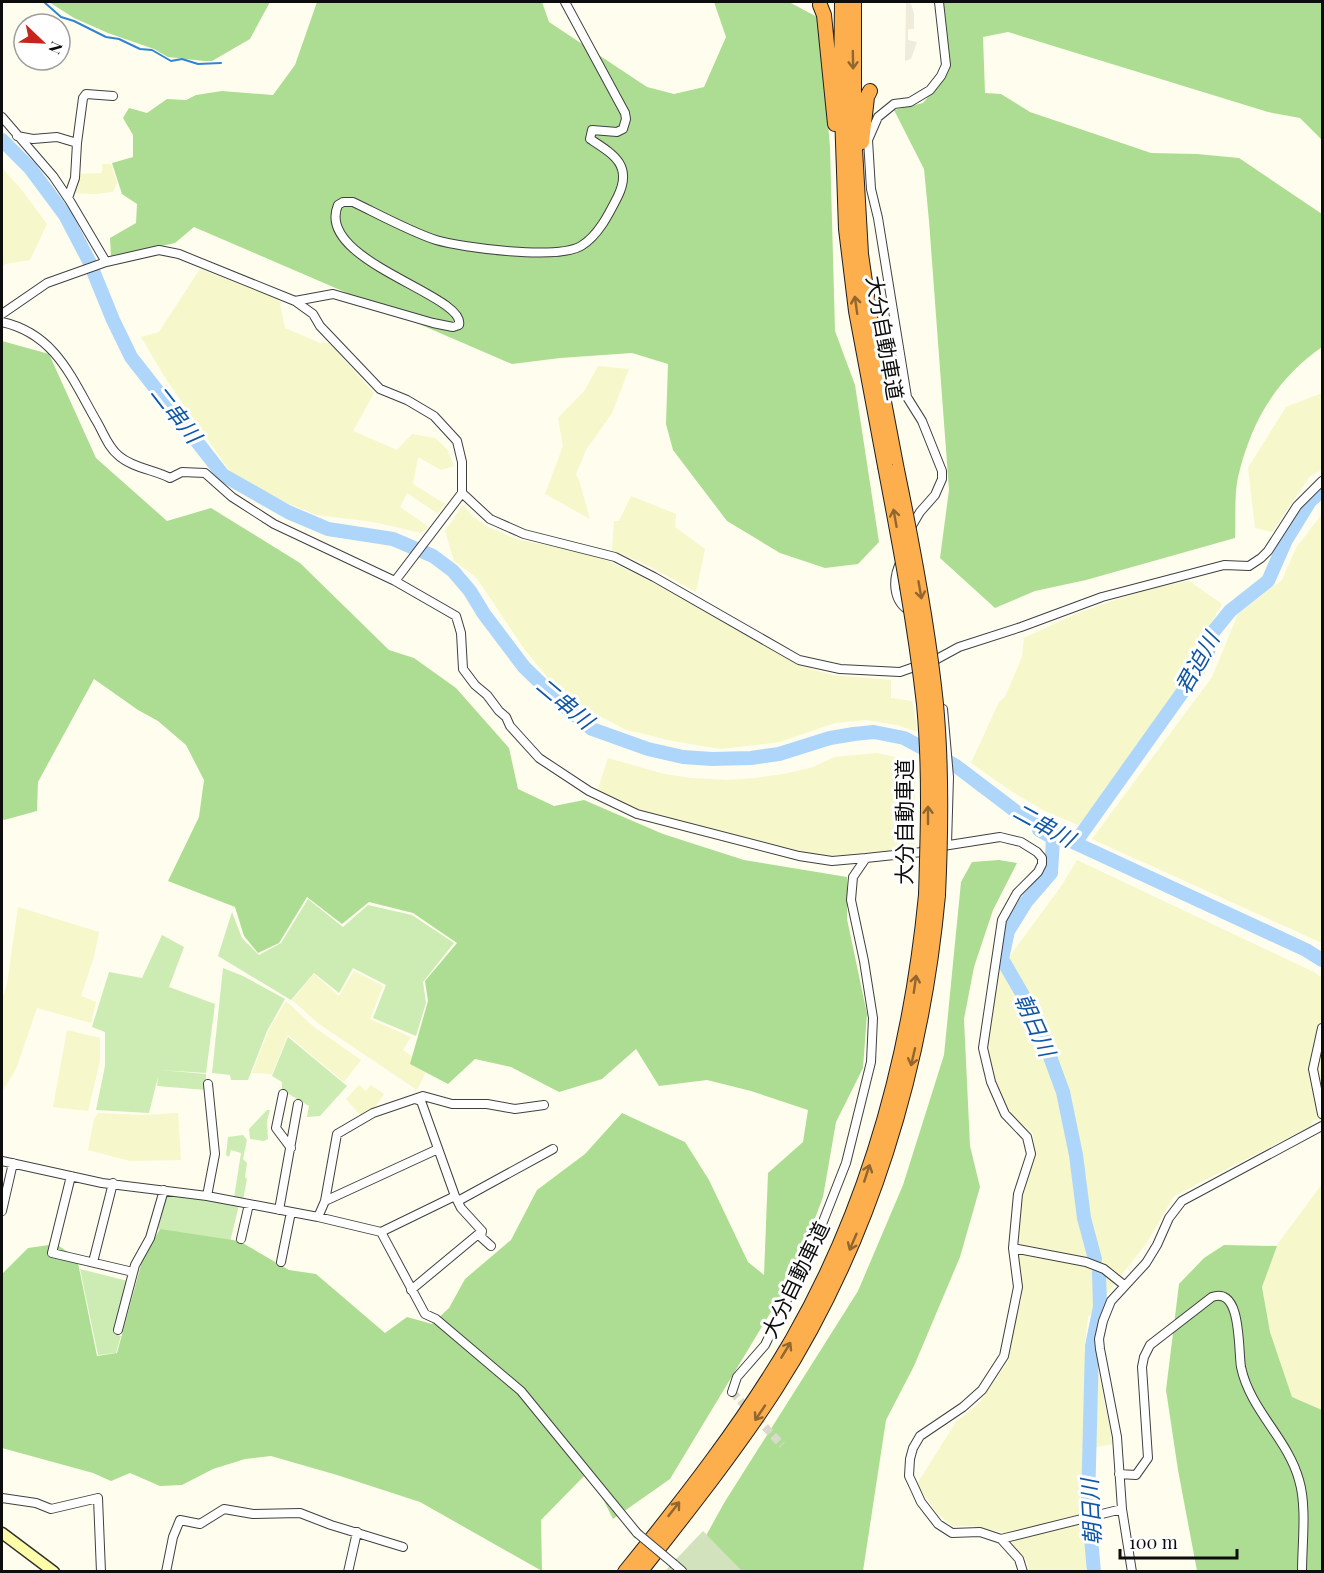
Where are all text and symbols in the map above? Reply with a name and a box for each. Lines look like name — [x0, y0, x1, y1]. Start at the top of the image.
north arrow — [12, 12, 72, 72]
text: N — [44, 39, 68, 58]
one-way arrow — [847, 49, 859, 69]
street label: 大分自動車道 — [861, 273, 911, 402]
one-way arrow — [850, 296, 861, 315]
water label: 二串川 — [145, 378, 210, 450]
one-way arrow — [889, 509, 900, 528]
one-way arrow — [914, 579, 925, 599]
water label: 君迫川 — [1167, 625, 1226, 699]
water label: 二串川 — [531, 670, 602, 736]
street label: 大分自動車道 — [889, 759, 917, 885]
water label: 二串川 — [1008, 795, 1082, 854]
one-way arrow — [922, 806, 934, 826]
one-way arrow — [910, 975, 921, 995]
water label: 朝日川 — [1009, 988, 1064, 1063]
one-way arrow — [907, 1046, 918, 1066]
one-way arrow — [862, 1164, 873, 1183]
street label: 大分自動車道 — [754, 1216, 834, 1342]
one-way arrow — [847, 1232, 858, 1250]
one-way arrow — [780, 1342, 792, 1359]
one-way arrow — [754, 1404, 766, 1421]
water label: 朝日川 — [1073, 1476, 1107, 1546]
one-way arrow — [668, 1502, 681, 1518]
scale bar — [1120, 1522, 1237, 1560]
text: 100 m — [1129, 1530, 1178, 1554]

